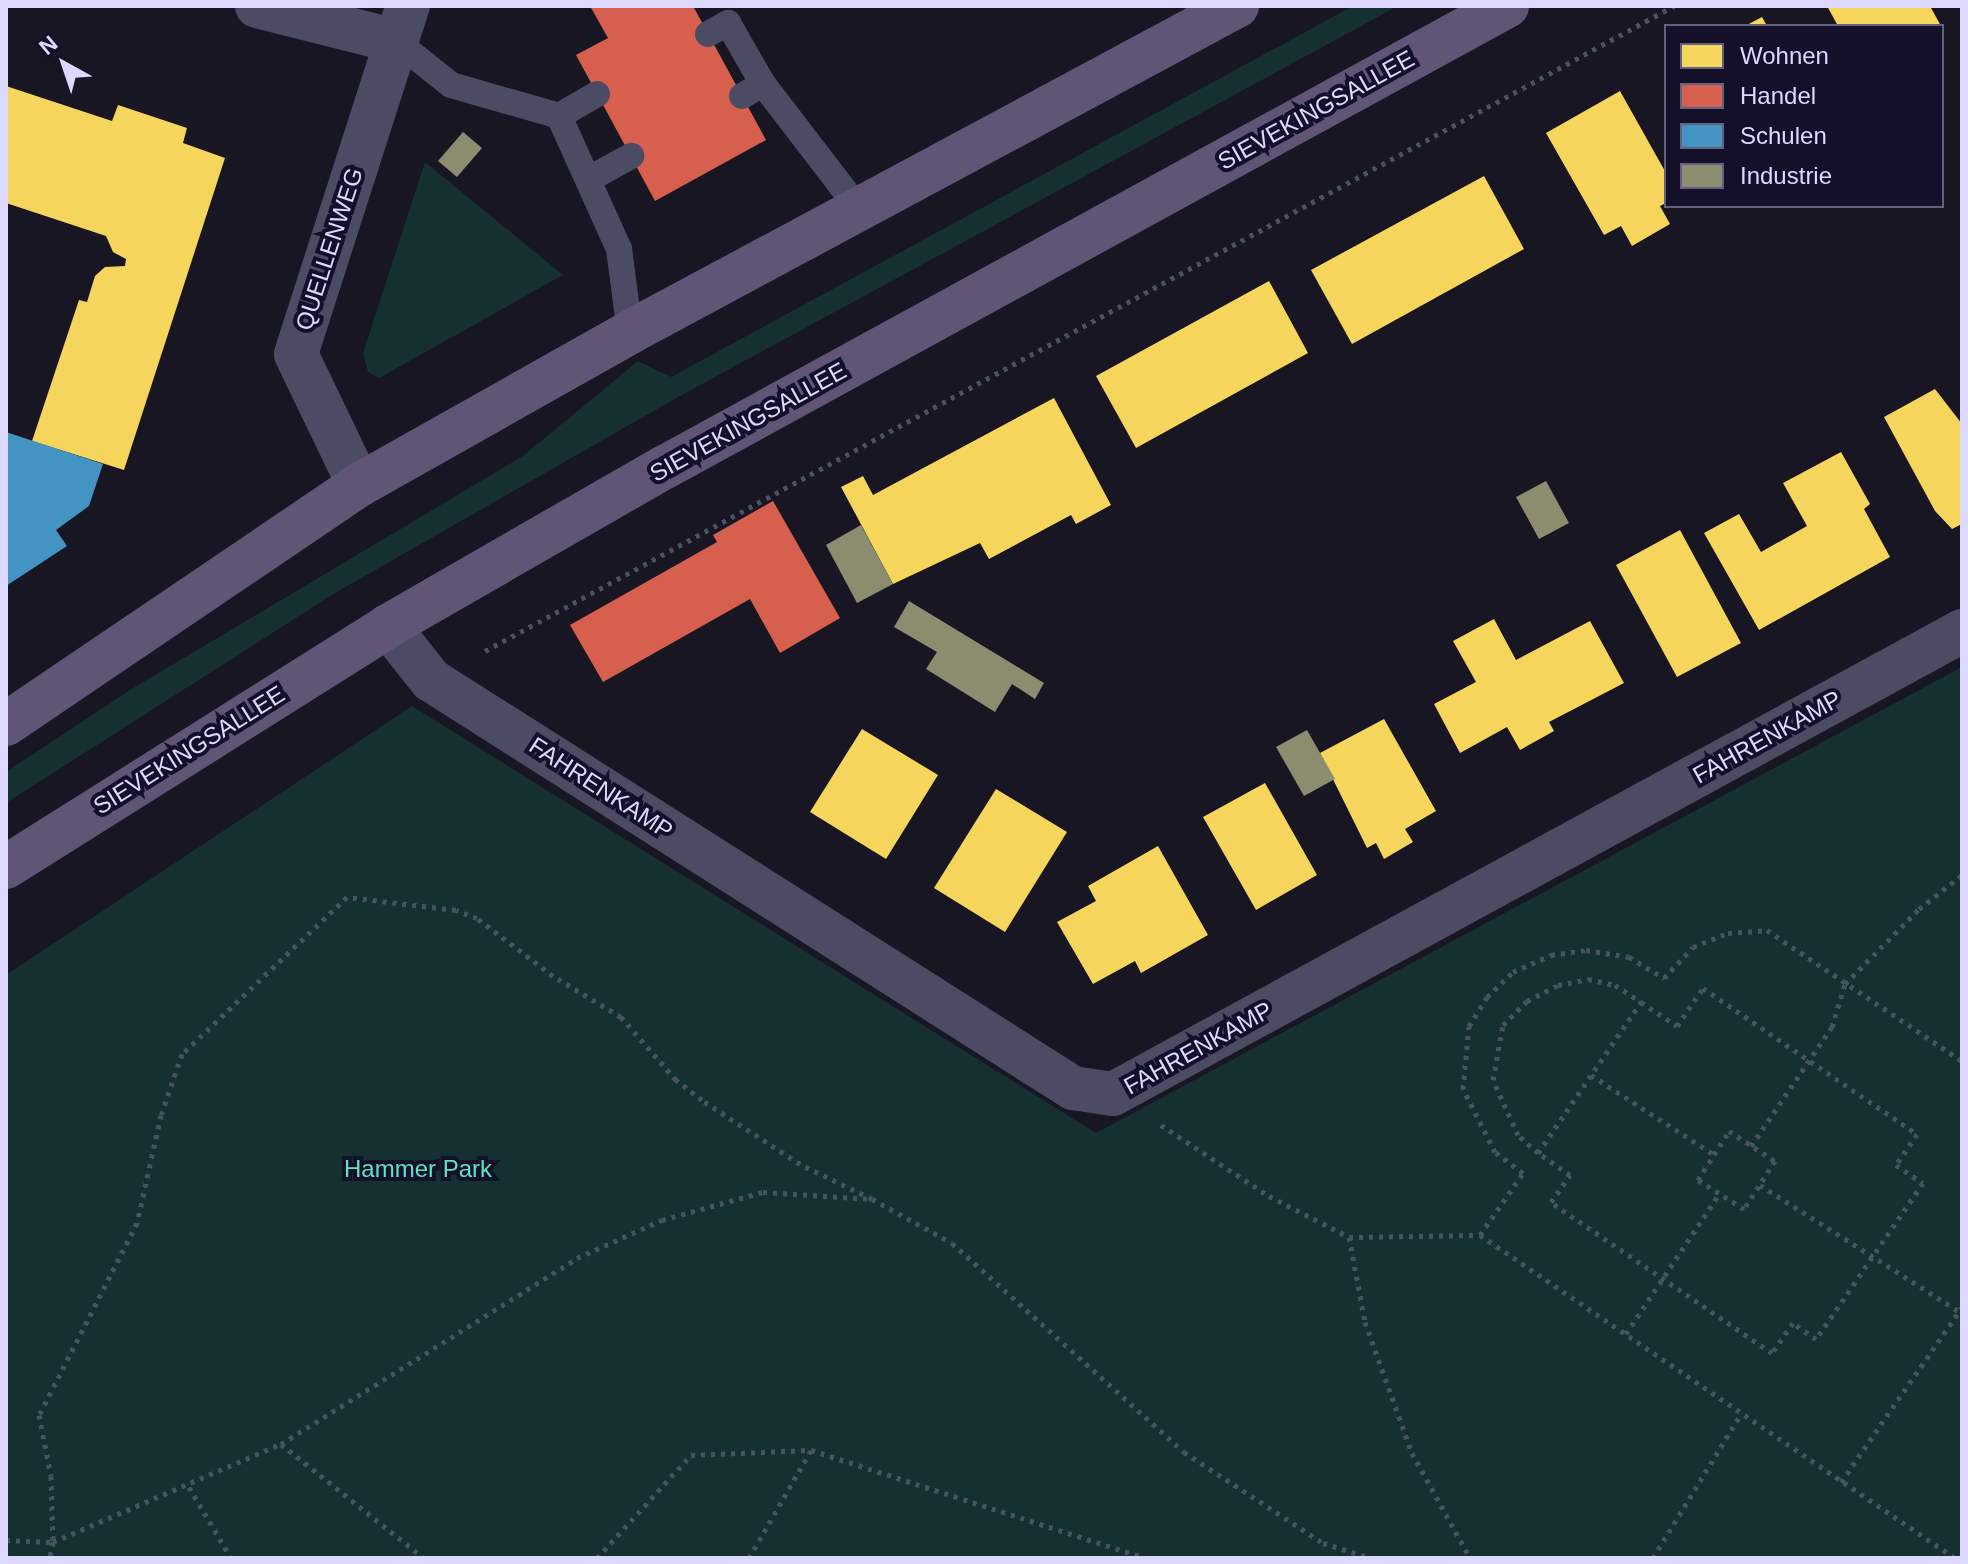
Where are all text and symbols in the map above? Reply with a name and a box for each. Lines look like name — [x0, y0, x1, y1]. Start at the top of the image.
north arrow — [24, 24, 104, 104]
legend — [1664, 24, 1944, 208]
text: N — [34, 31, 62, 60]
text: Wohnen — [1740, 42, 1829, 69]
street label: SIEVEKINGSALLEE — [1213, 44, 1419, 176]
text: Handel — [1740, 82, 1816, 109]
text: Schulen — [1740, 122, 1827, 149]
text: Industrie — [1740, 162, 1832, 189]
street label: QUELLENWEG — [289, 164, 369, 334]
street label: SIEVEKINGSALLEE — [645, 356, 851, 488]
street label: SIEVEKINGSALLEE — [88, 679, 290, 821]
street label: FAHRENKAMP — [1688, 684, 1846, 790]
street label: FAHRENKAMP — [524, 731, 678, 845]
street label: FAHRENKAMP — [1119, 995, 1277, 1101]
park label: Hammer Park — [344, 1155, 492, 1183]

